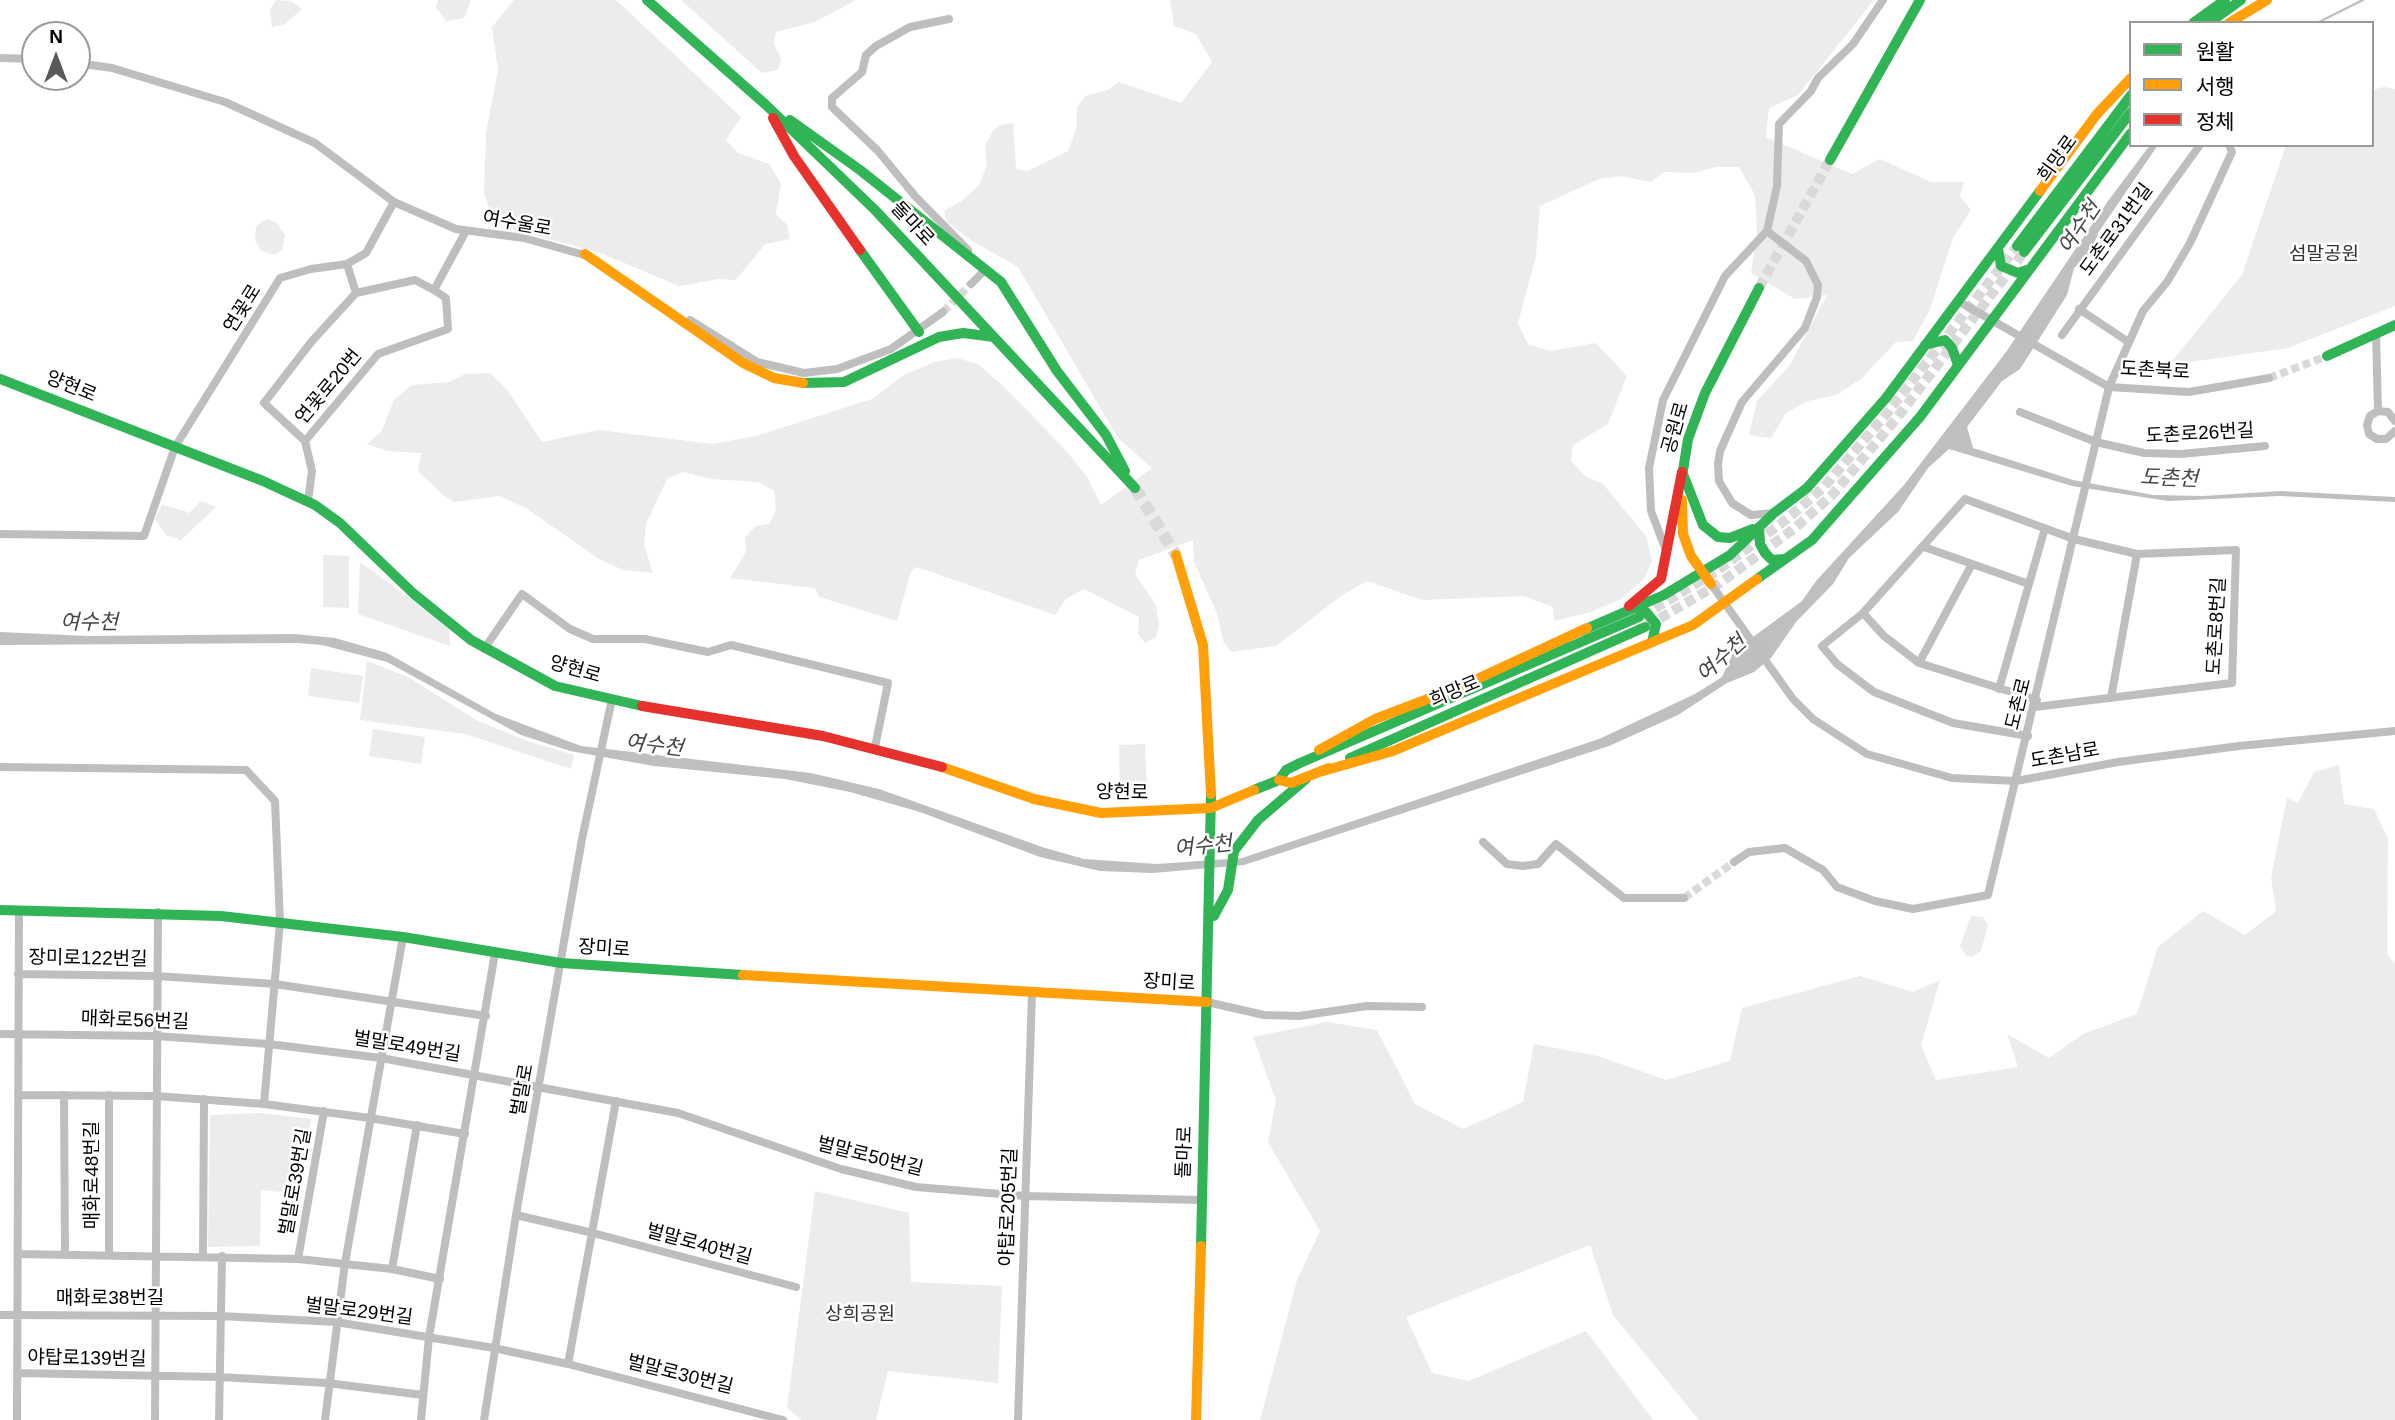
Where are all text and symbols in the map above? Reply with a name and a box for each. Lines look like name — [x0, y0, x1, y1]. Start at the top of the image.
north arrow — [21, 21, 91, 91]
legend — [2129, 21, 2374, 147]
text: N — [49, 26, 63, 47]
text: 원활 — [2196, 40, 2235, 63]
text: 서행 — [2196, 75, 2235, 98]
text: 정체 — [2196, 110, 2235, 133]
street label: 희망로 — [2033, 131, 2083, 187]
street label: 도촌로31번길 — [2076, 179, 2158, 281]
street label: 돌마로 — [886, 197, 938, 251]
water label: 여수천 — [2053, 197, 2107, 259]
street label: 여수울로 — [481, 207, 553, 241]
park label: 섬말공원 — [2289, 244, 2359, 266]
street label: 연꽃로 — [219, 281, 267, 337]
street label: 연꽃로20번 — [291, 345, 367, 429]
street label: 도촌북로 — [2119, 358, 2191, 384]
street label: 양현로 — [42, 367, 100, 407]
street label: 공원로 — [1658, 400, 1694, 456]
street label: 도촌로26번길 — [2145, 420, 2255, 448]
water label: 도촌천 — [2140, 465, 2198, 493]
street label: 도촌로8번길 — [2203, 576, 2231, 676]
water label: 여수천 — [60, 610, 118, 636]
water label: 여수천 — [1692, 630, 1752, 688]
street label: 양현로 — [547, 652, 603, 688]
street label: 희망로 — [1426, 671, 1484, 713]
street label: 도촌로 — [2002, 676, 2036, 732]
water label: 여수천 — [624, 730, 684, 762]
street label: 도촌남로 — [2029, 739, 2101, 773]
street label: 양현로 — [1096, 781, 1148, 805]
water label: 여수천 — [1173, 831, 1233, 863]
street label: 장미로 — [577, 936, 631, 962]
street label: 장미로122번길 — [28, 947, 148, 971]
street label: 장미로 — [1142, 970, 1196, 996]
street label: 매화로56번길 — [80, 1008, 190, 1034]
street label: 벌말로49번길 — [352, 1027, 462, 1067]
street label: 벌말로 — [507, 1062, 539, 1118]
street label: 매화로48번길 — [82, 1121, 104, 1229]
street label: 돌마로 — [1173, 1125, 1197, 1179]
street label: 벌말로39번길 — [275, 1127, 317, 1237]
street label: 벌말로50번길 — [815, 1133, 925, 1181]
street label: 야탑로205번길 — [996, 1147, 1022, 1267]
street label: 벌말로40번길 — [644, 1220, 754, 1270]
street label: 매화로38번길 — [56, 1288, 164, 1310]
street label: 벌말로29번길 — [304, 1294, 414, 1330]
park label: 상희공원 — [825, 1304, 895, 1326]
street label: 야탑로139번길 — [27, 1347, 147, 1371]
street label: 벌말로30번길 — [625, 1351, 735, 1399]

